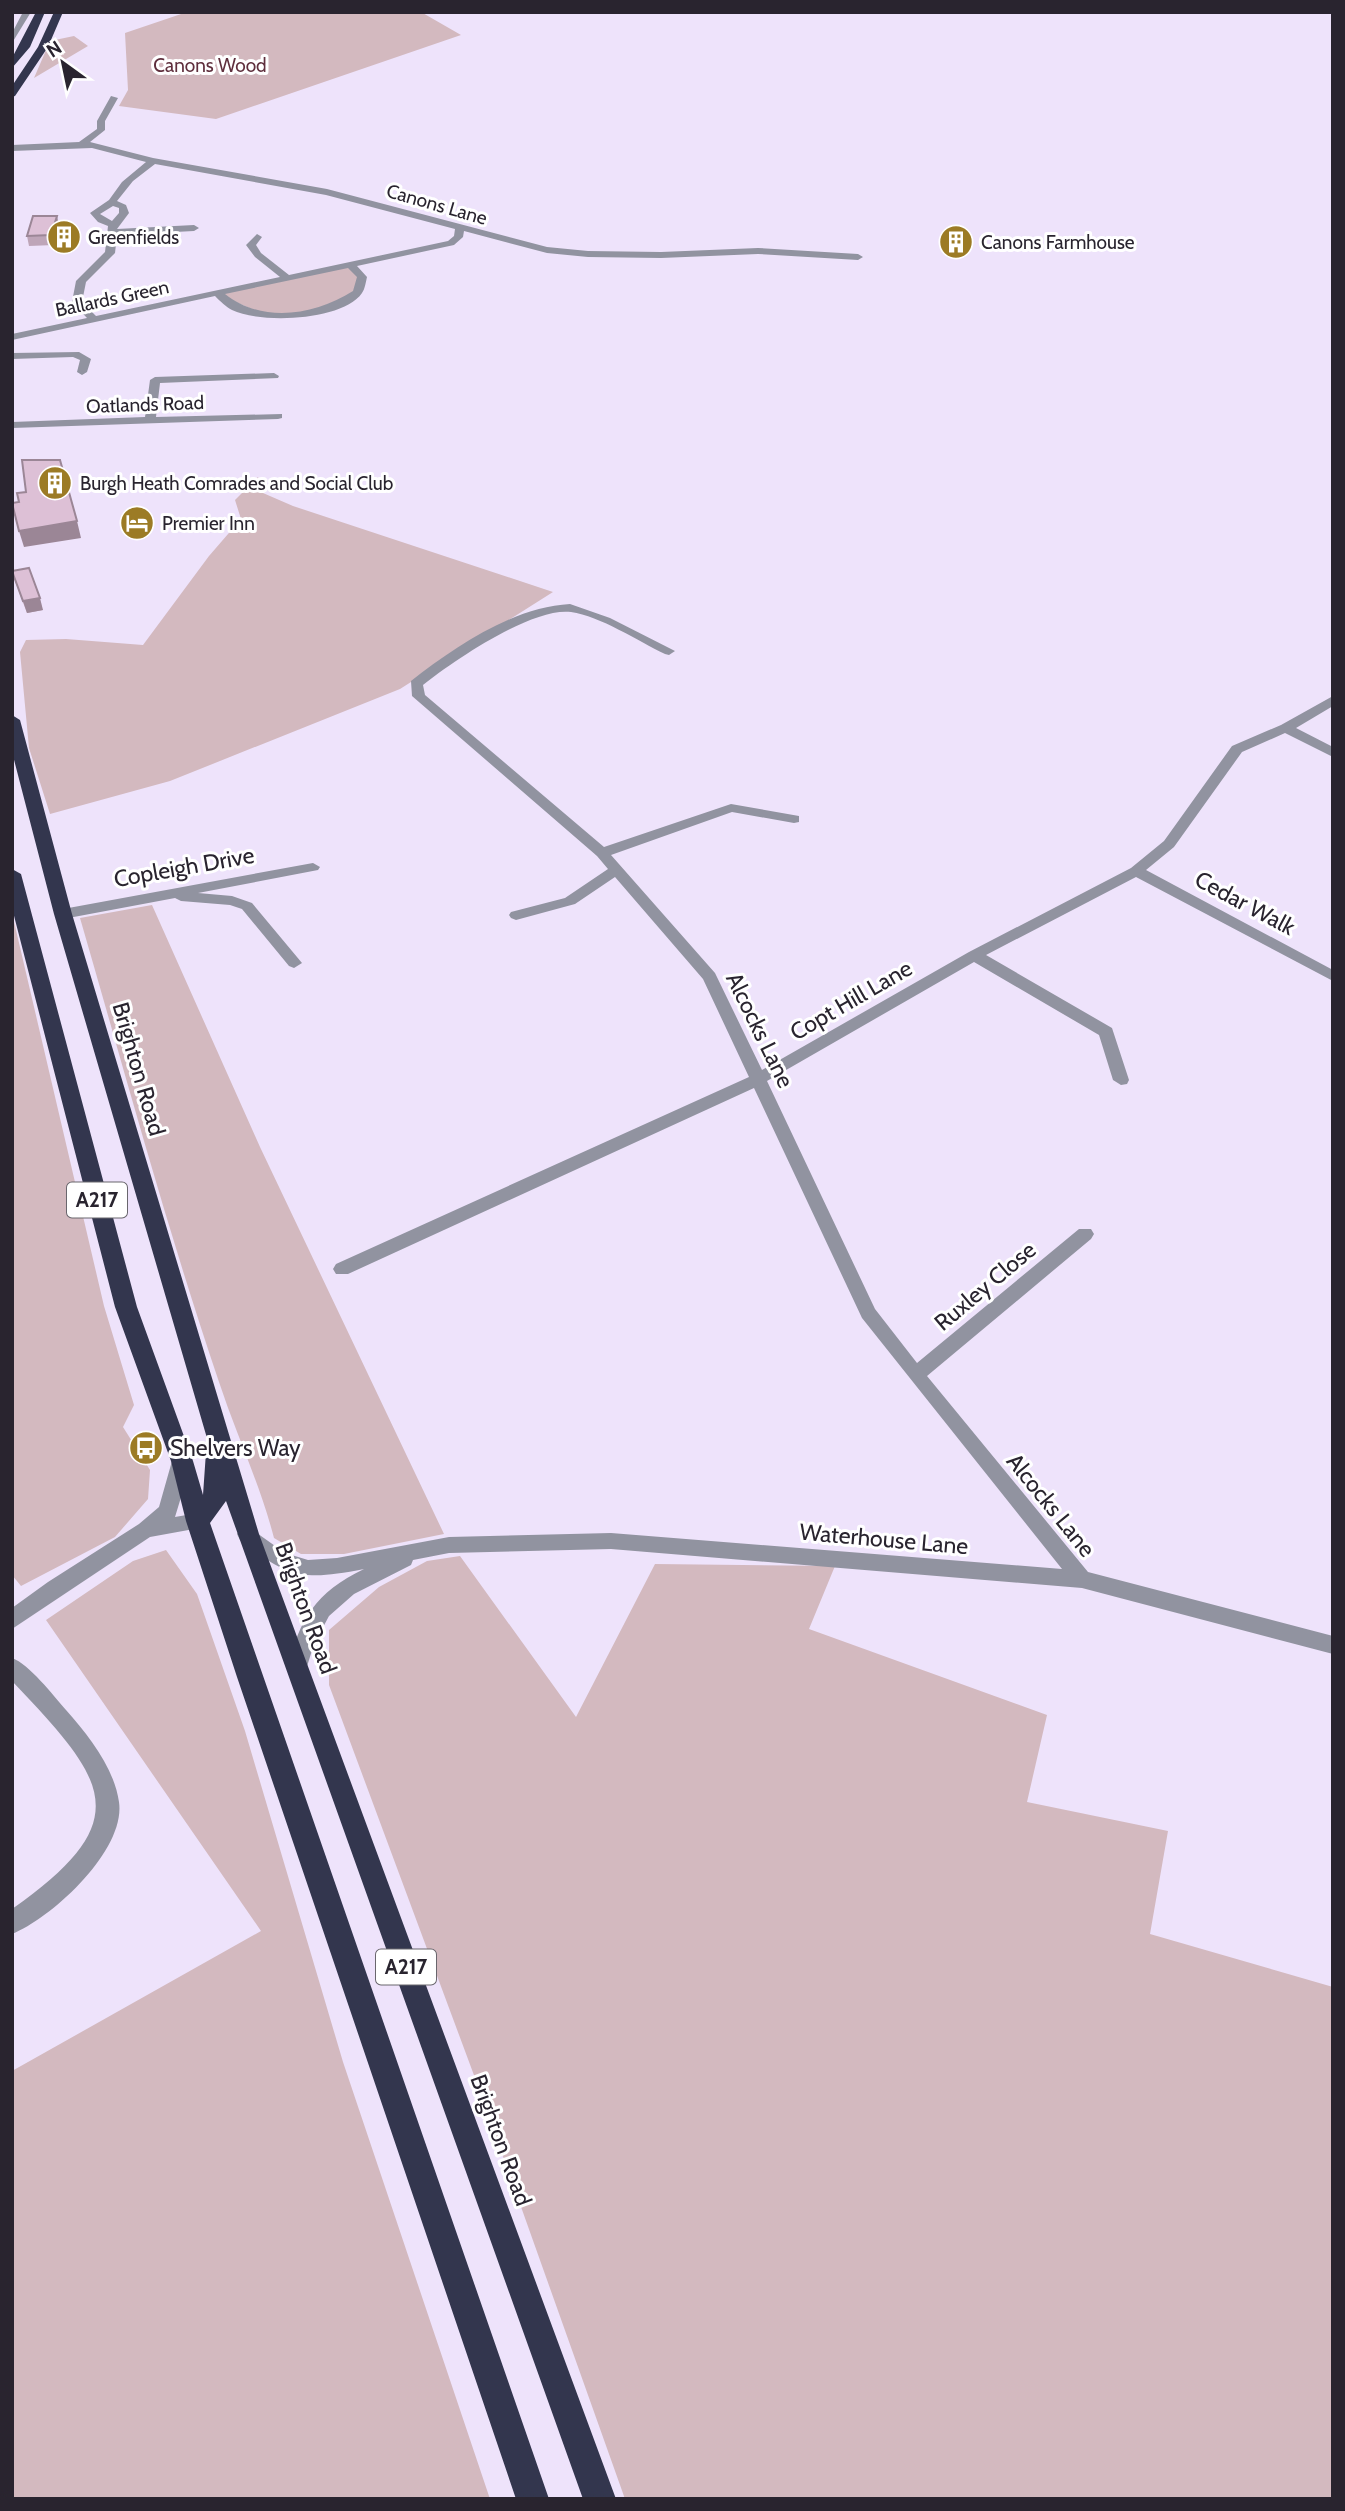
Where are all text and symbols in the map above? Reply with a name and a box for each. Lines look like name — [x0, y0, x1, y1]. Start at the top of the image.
north arrow — [28, 28, 98, 98]
text: N — [42, 36, 66, 62]
park label: Canons Wood — [153, 54, 267, 77]
street label: Canons Lane — [384, 179, 490, 230]
building icon: Greenfields — [45, 218, 83, 256]
building icon: Canons Farmhouse — [937, 223, 975, 261]
place label: Greenfields — [88, 226, 179, 249]
place label: Canons Farmhouse — [981, 231, 1135, 254]
street label: Ballards Green — [53, 275, 171, 322]
street label: Oatlands Road — [86, 391, 204, 418]
building icon: Burgh Heath Comrades and Social Club — [36, 464, 74, 502]
place label: Burgh Heath Comrades and Social Club — [80, 472, 393, 495]
hotel icon: Premier Inn — [118, 504, 156, 542]
place label: Premier Inn — [162, 512, 255, 535]
street label: Copleigh Drive — [112, 841, 257, 893]
street label: Cedar Walk — [1190, 865, 1301, 941]
street label: Copt Hill Lane — [785, 954, 917, 1046]
street label: Alcocks Lane — [720, 968, 800, 1092]
street label: Brighton Road — [107, 999, 171, 1139]
road number: A217 — [67, 1182, 127, 1218]
street label: Ruxley Close — [929, 1235, 1042, 1336]
bus stop icon: Shelvers Way — [127, 1429, 165, 1467]
place label: Shelvers Way — [170, 1434, 301, 1462]
street label: Alcocks Lane — [1001, 1448, 1101, 1563]
street label: Waterhouse Lane — [799, 1518, 970, 1560]
street label: Brighton Road — [269, 1539, 343, 1677]
road number: A217 — [376, 1950, 436, 1984]
street label: Brighton Road — [464, 2071, 538, 2209]

